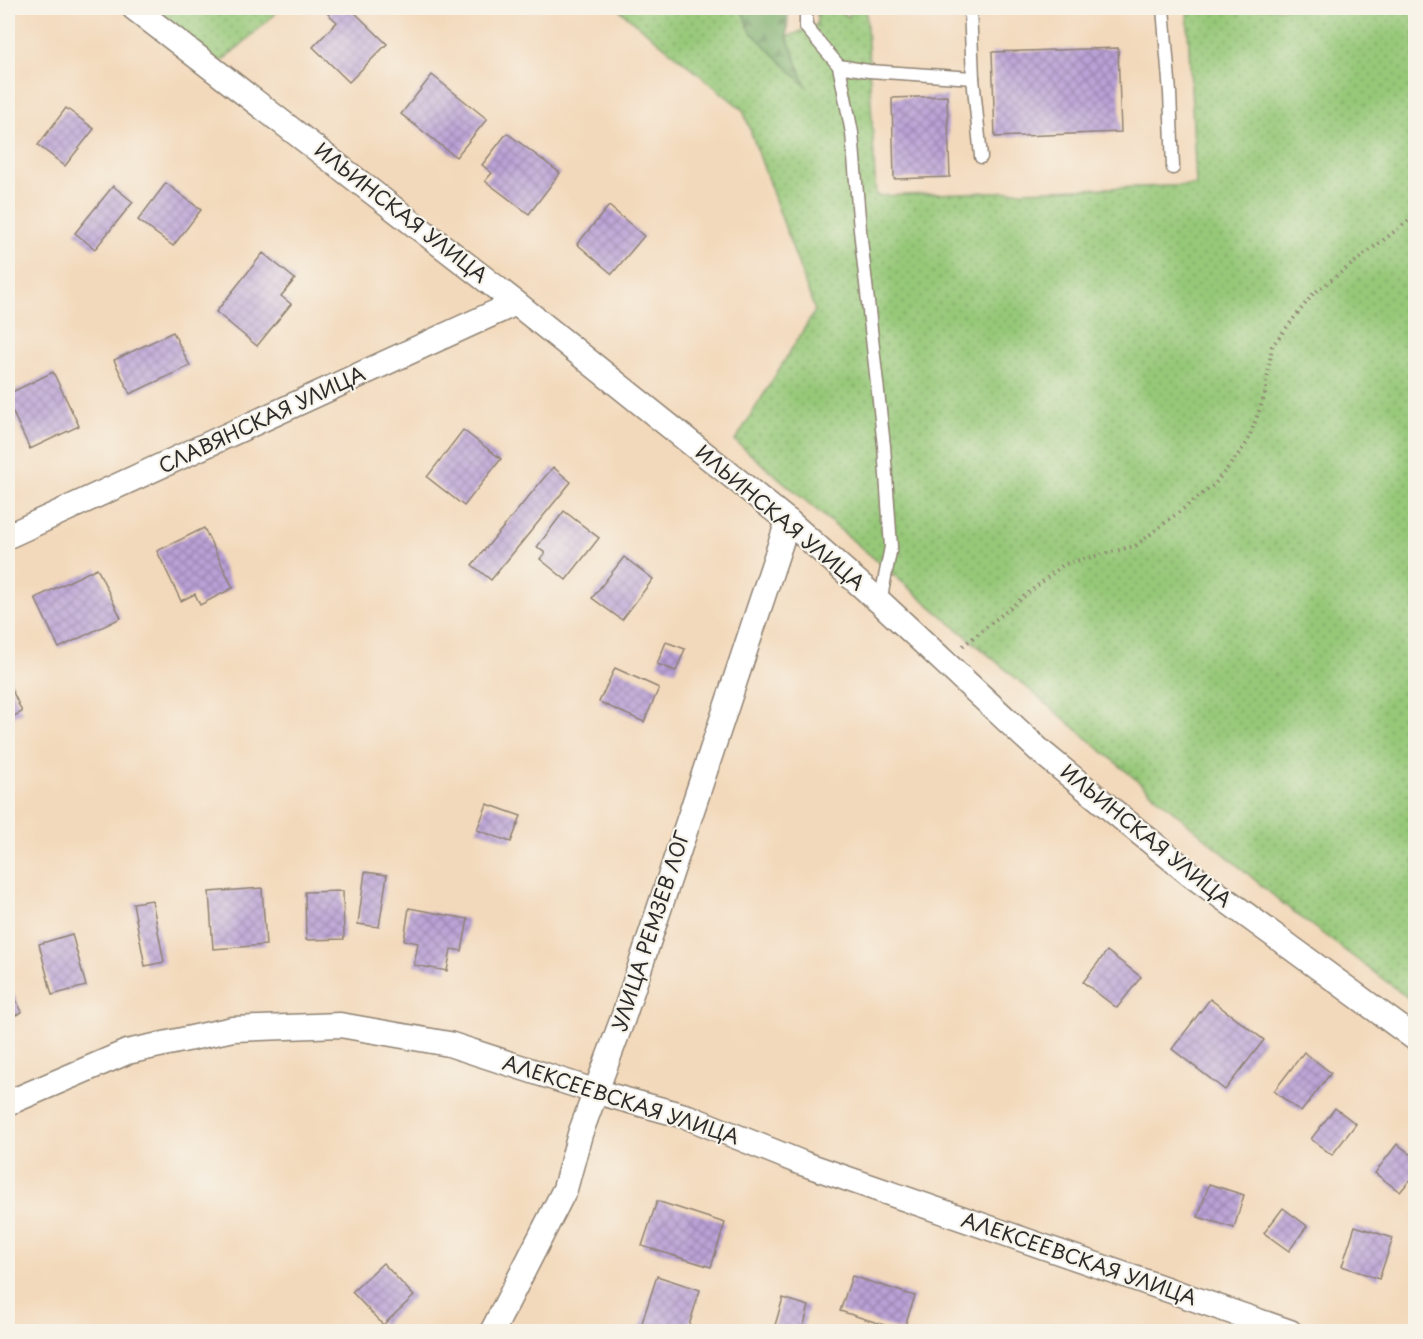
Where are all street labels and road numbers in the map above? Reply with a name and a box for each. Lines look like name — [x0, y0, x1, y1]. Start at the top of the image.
street label: ИЛЬИНСКАЯ УЛИЦА — [309, 135, 495, 289]
street label: СЛАВЯНСКАЯ УЛИЦА — [153, 358, 370, 480]
street label: ИЛЬИНСКАЯ УЛИЦА — [690, 437, 872, 597]
street label: ИЛЬИНСКАЯ УЛИЦА — [1055, 757, 1239, 914]
street label: УЛИЦА РЕМЗЕВ ЛОГ — [604, 827, 697, 1035]
street label: АЛЕКСЕЕВСКАЯ УЛИЦА — [499, 1047, 743, 1151]
street label: АЛЕКСЕЕВСКАЯ УЛИЦА — [958, 1204, 1201, 1312]

